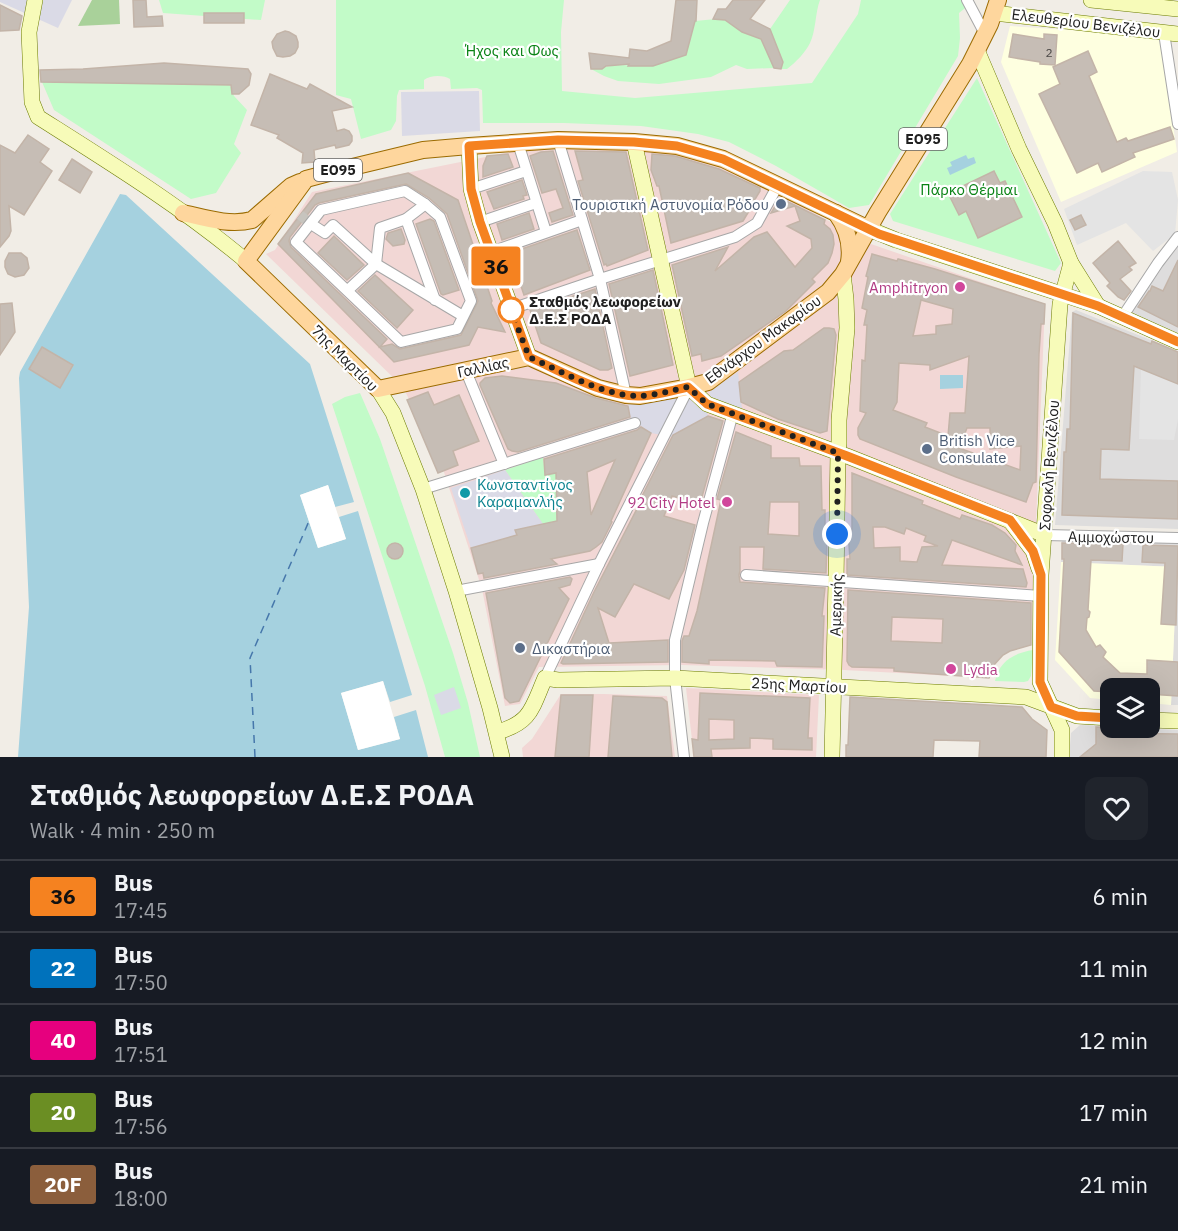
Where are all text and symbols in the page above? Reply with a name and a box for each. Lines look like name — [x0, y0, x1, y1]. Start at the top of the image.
street label: Ελευθερίου Βενιζέλου — [1011, 4, 1161, 42]
park label: Ήχος και Φως — [464, 41, 559, 60]
house number: 2 — [1045, 45, 1053, 60]
road number: ΕΟ95 — [899, 128, 947, 150]
road number: ΕΟ95 — [314, 159, 362, 181]
park label: Πάρκο Θέρμαι — [920, 180, 1018, 199]
place label: Τουριστική Αστυνομία Ρόδου — [572, 195, 769, 214]
marker: Τουριστική Αστυνομία Ρόδου — [774, 197, 788, 211]
line badge: 36 — [469, 246, 523, 286]
text: 36 — [483, 252, 509, 280]
place label: Amphitryon — [869, 278, 948, 297]
marker: Amphitryon — [953, 280, 967, 294]
street label: Εθνάρχου Μακαρίου — [701, 290, 825, 388]
place label: Σταθμός λεωφορείων Δ.Ε.Σ ΡΟΔΑ — [529, 292, 681, 328]
marker: Σταθμός λεωφορείων Δ.Ε.Σ ΡΟΔΑ — [498, 297, 524, 323]
street label: 7ης Μαρτίου — [308, 321, 382, 395]
street label: Γαλλίας — [456, 352, 510, 382]
street label: Σοφοκλή Βενιζέλου — [1035, 399, 1063, 531]
place label: British Vice Consulate — [939, 431, 1015, 467]
marker: British Vice Consulate — [920, 442, 934, 456]
place label: Κωνσταντίνος Καραμανλής — [477, 475, 573, 511]
marker: Κωνσταντίνος Καραμανλής — [458, 486, 472, 500]
place label: 92 City Hotel — [628, 493, 715, 512]
marker: 92 City Hotel — [720, 495, 734, 509]
your location — [822, 519, 852, 549]
street label: Αμμοχώστου — [1068, 527, 1154, 547]
street label: Αμερικής — [825, 573, 847, 637]
place label: Δικαστήρια — [532, 639, 611, 658]
marker: Δικαστήρια — [513, 641, 527, 655]
place label: Lydia — [963, 660, 998, 679]
marker: Lydia — [944, 662, 958, 676]
street label: 25ης Μαρτίου — [751, 673, 847, 697]
map controls — [1100, 678, 1160, 738]
button: layers — [1100, 678, 1160, 738]
text: Σταθμός λεωφορείων Δ.Ε.Σ ΡΟΔΑ — [30, 776, 474, 813]
button: heart — [1085, 777, 1148, 840]
text: Walk · 4 min · 250 m — [30, 817, 215, 844]
text: Bus — [114, 868, 153, 897]
text: 36 — [50, 882, 76, 910]
text: 6 min — [1092, 882, 1148, 911]
text: 17:45 — [114, 897, 168, 924]
text: Bus — [114, 940, 153, 969]
text: 22 — [50, 954, 76, 982]
text: 11 min — [1079, 954, 1148, 983]
text: 17:50 — [114, 969, 168, 996]
text: Bus — [114, 1012, 153, 1041]
text: 40 — [50, 1026, 76, 1054]
text: 12 min — [1079, 1026, 1148, 1055]
text: 17:51 — [114, 1041, 168, 1068]
text: Bus — [114, 1084, 153, 1113]
text: 20 — [50, 1098, 76, 1126]
text: 17 min — [1079, 1098, 1148, 1127]
text: 17:56 — [114, 1113, 168, 1140]
text: Bus — [114, 1156, 153, 1185]
text: 20F — [44, 1170, 82, 1198]
text: 21 min — [1079, 1170, 1148, 1199]
text: 18:00 — [114, 1185, 168, 1212]

